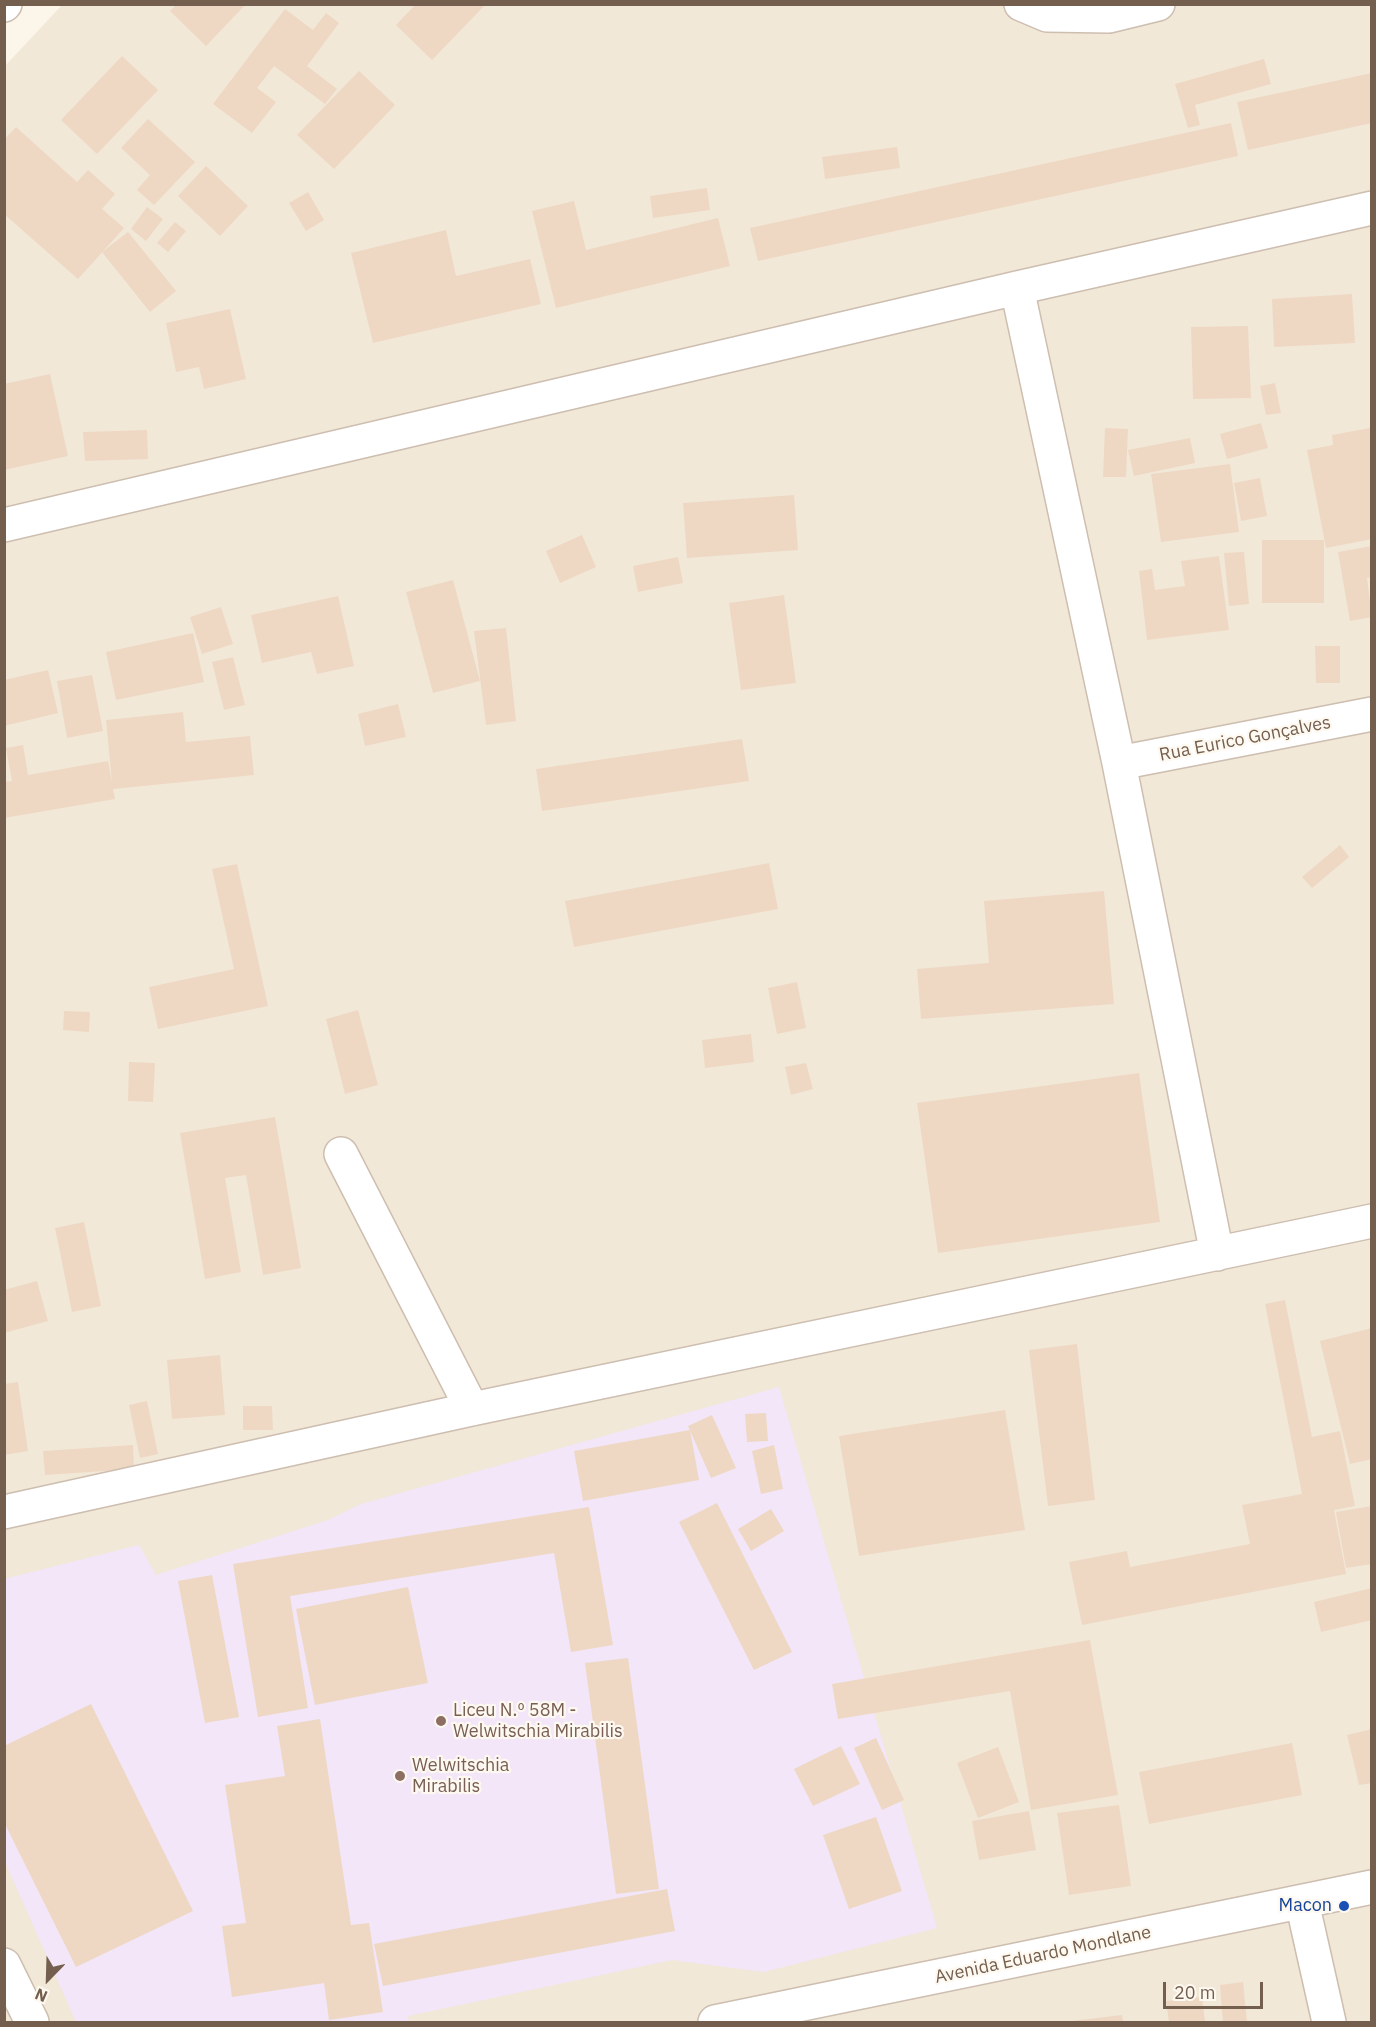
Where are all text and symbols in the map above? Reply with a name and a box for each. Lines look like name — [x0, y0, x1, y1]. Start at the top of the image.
street label: Rua Eurico Gonçalves — [1157, 712, 1333, 766]
place label: Liceu N.º 58M - Welwitschia Mirabilis — [453, 1700, 623, 1742]
marker: Liceu N.º 58M - Welwitschia Mirabilis — [434, 1714, 448, 1728]
place label: Welwitschia Mirabilis — [412, 1755, 509, 1798]
marker: Welwitschia Mirabilis — [393, 1769, 407, 1783]
place label: Macon — [1279, 1895, 1332, 1917]
marker: Macon — [1337, 1899, 1351, 1913]
street label: Avenida Eduardo Mondlane — [933, 1922, 1153, 1988]
north arrow — [18, 1949, 78, 2009]
scale bar — [1166, 1970, 1266, 2008]
text: 20 m — [1174, 1981, 1216, 2004]
text: N — [32, 1984, 50, 2007]

